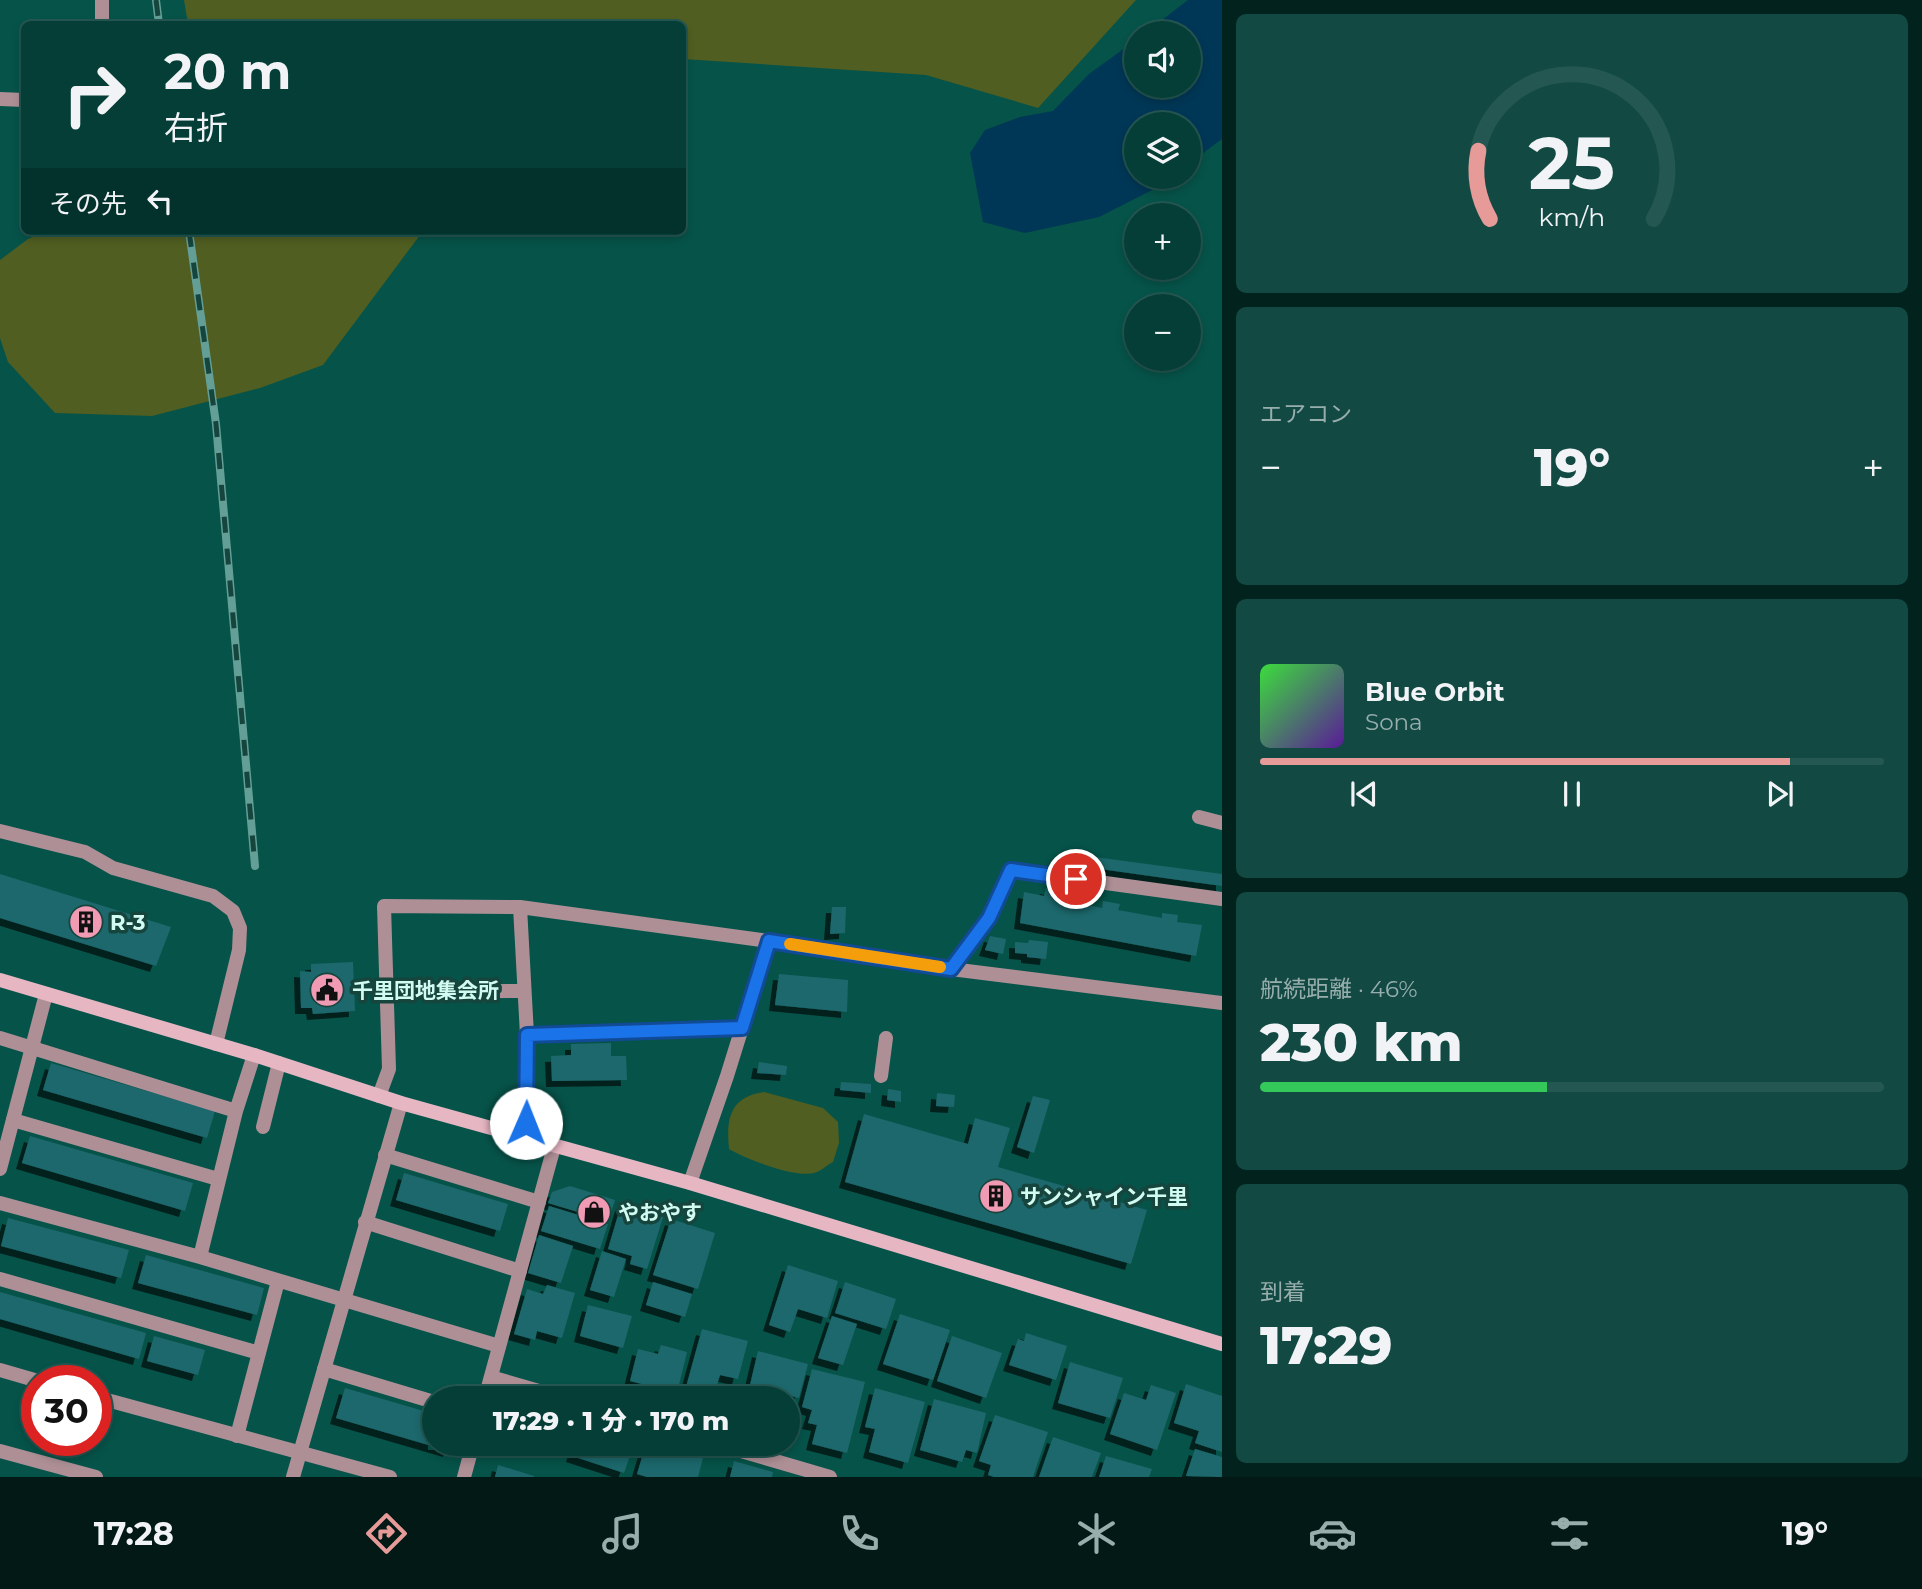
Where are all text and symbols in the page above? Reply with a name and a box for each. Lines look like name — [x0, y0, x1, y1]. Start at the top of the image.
map controls — [1124, 21, 1201, 371]
button: sound — [1124, 21, 1201, 98]
text: 20 m — [164, 42, 291, 101]
icon: right — [49, 49, 140, 140]
text: 右折 — [164, 108, 228, 147]
button: layers — [1124, 112, 1201, 189]
text: 25 — [1529, 120, 1615, 208]
icon: left — [141, 182, 179, 220]
text: その先 — [49, 188, 127, 220]
text: km/h — [1539, 202, 1605, 232]
button: + — [1124, 203, 1201, 280]
button: − — [1124, 294, 1201, 371]
text: エアコン — [1260, 400, 1352, 428]
text: 19° — [1534, 436, 1610, 499]
text: − — [1260, 444, 1282, 491]
text: + — [1862, 444, 1884, 491]
text: Blue Orbit — [1365, 676, 1504, 708]
text: Sona — [1365, 708, 1423, 736]
icon: previous — [1345, 775, 1383, 813]
icon: pause — [1553, 775, 1591, 813]
icon: next — [1761, 775, 1799, 813]
pin — [1046, 849, 1106, 909]
icon: arrive — [1057, 860, 1095, 898]
building icon: R-3 — [67, 903, 105, 941]
place label: R-3 — [110, 910, 146, 935]
public building icon: 千里団地集会所 — [308, 971, 346, 1009]
text: 航続距離 · 46% — [1260, 975, 1418, 1003]
place label: 千里団地集会所 — [352, 978, 499, 1003]
text: 230 km — [1260, 1011, 1463, 1074]
position arrow — [489, 1086, 563, 1160]
building icon: サンシャイン千里 — [977, 1177, 1015, 1215]
place label: サンシャイン千里 — [1020, 1184, 1188, 1209]
shop icon: やおやす — [575, 1193, 613, 1231]
place label: やおやす — [618, 1200, 702, 1225]
text: 到着 — [1260, 1278, 1306, 1306]
text: 17:29 — [1260, 1314, 1393, 1377]
speed limit sign: 30 — [21, 1365, 112, 1456]
text: 17:29 · 1 分 · 170 m — [493, 1405, 729, 1437]
icon: directions — [362, 1509, 411, 1558]
icon: music — [598, 1509, 647, 1558]
icon: phone — [835, 1509, 884, 1558]
icon: climate — [1072, 1509, 1121, 1558]
icon: car — [1308, 1509, 1357, 1558]
icon: filters — [1545, 1509, 1594, 1558]
text: 17:28 — [94, 1514, 174, 1553]
text: 19° — [1782, 1514, 1828, 1553]

